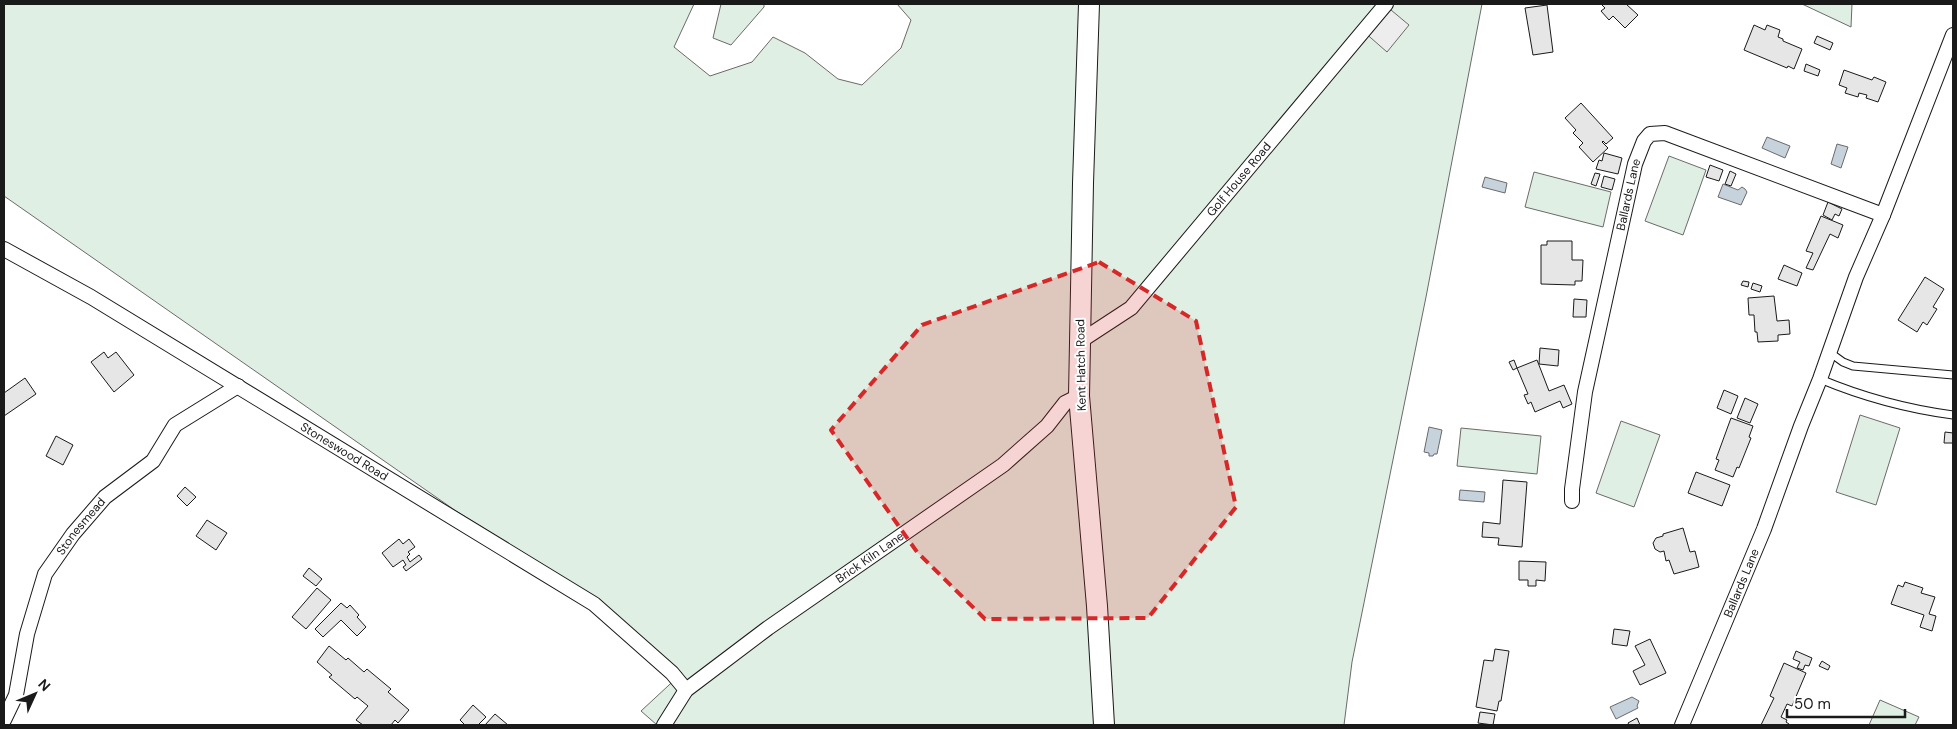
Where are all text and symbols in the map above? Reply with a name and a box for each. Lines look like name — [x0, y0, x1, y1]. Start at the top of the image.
street label: Golf House Road — [1203, 139, 1275, 220]
street label: Ballards Lane — [1613, 156, 1644, 232]
street label: Kent Hatch Road — [1072, 319, 1090, 411]
street label: Stoneswood Road — [297, 419, 391, 484]
street label: Stonesmead — [53, 494, 109, 558]
street label: Brick Kiln Lane — [832, 528, 907, 587]
street label: Ballards Lane — [1720, 546, 1763, 620]
north arrow — [10, 669, 60, 719]
text: N — [34, 675, 54, 695]
scale bar — [1787, 686, 1904, 718]
text: 50 m — [1794, 694, 1831, 714]

